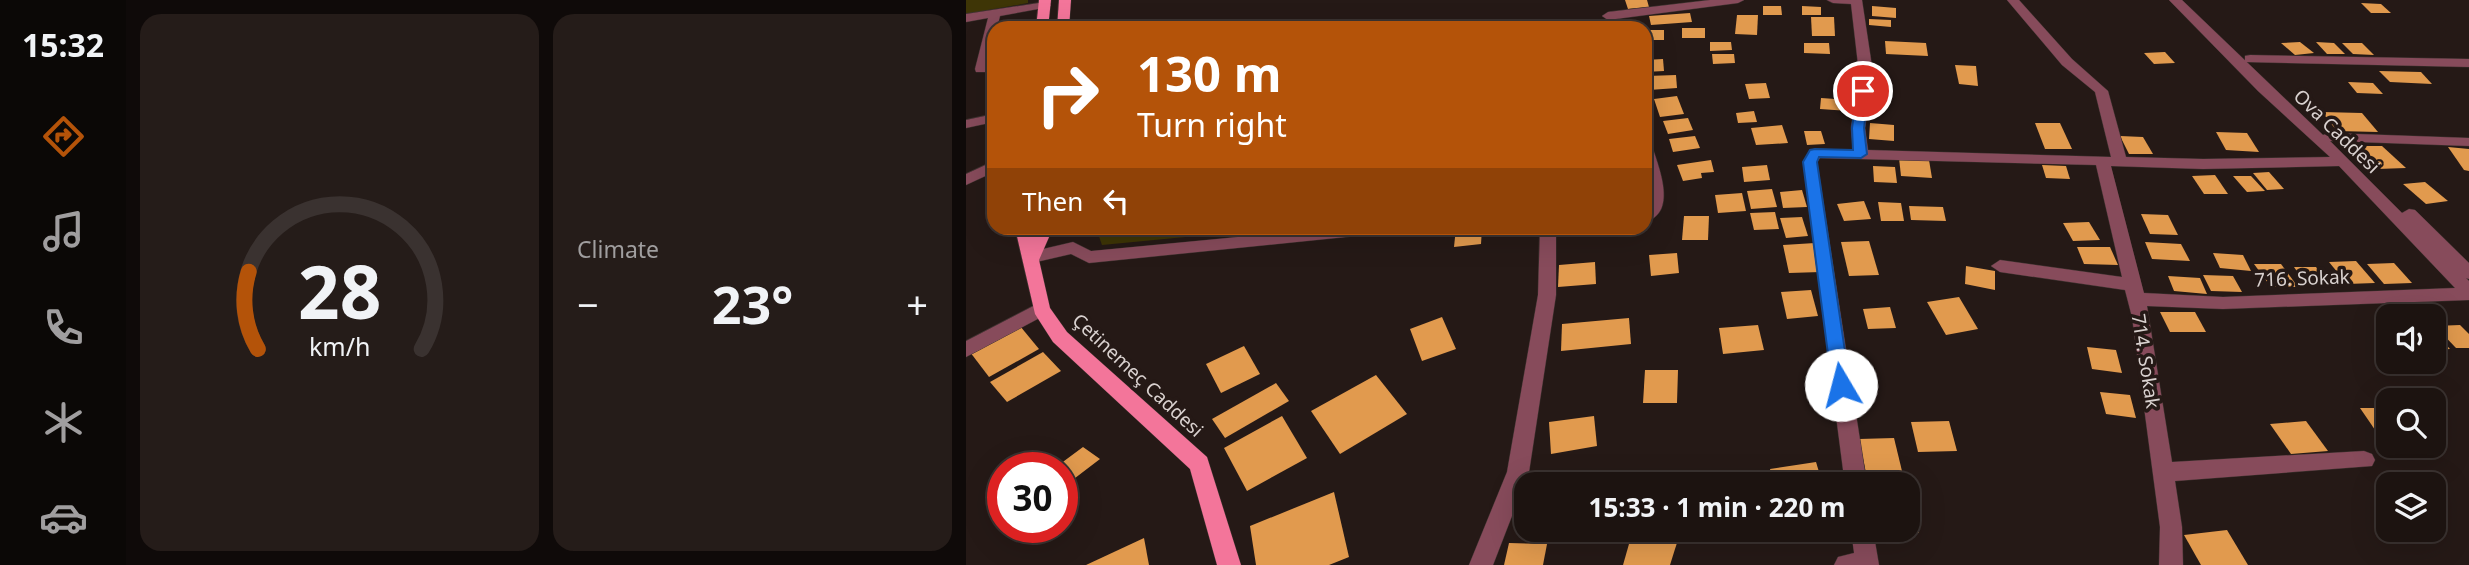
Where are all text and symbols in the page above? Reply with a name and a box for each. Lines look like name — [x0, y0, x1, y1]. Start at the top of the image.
text: 15:32 — [22, 23, 104, 66]
text: 130 m — [1137, 40, 1282, 106]
icon: right — [1022, 49, 1113, 140]
pin — [1833, 61, 1893, 121]
icon: arrive — [1844, 72, 1882, 110]
street label: Ova Caddesi — [2288, 83, 2386, 179]
text: Turn right — [1137, 103, 1287, 146]
icon: directions — [39, 112, 88, 161]
icon: left — [1097, 182, 1135, 220]
text: Then — [1022, 183, 1083, 219]
icon: music — [39, 207, 88, 256]
text: Climate — [577, 233, 659, 265]
text: 28 — [298, 241, 381, 340]
street label: 716. Sokak — [2254, 263, 2350, 293]
text: 23° — [712, 268, 793, 339]
text: − — [577, 278, 599, 330]
text: + — [906, 278, 928, 330]
icon: phone — [39, 303, 88, 352]
map controls — [2376, 304, 2446, 542]
button: sound — [2376, 304, 2446, 374]
street label: Çetinemeç Caddesi — [1067, 307, 1209, 443]
street label: 714. Sokak — [2126, 312, 2166, 410]
text: km/h — [309, 328, 370, 362]
position arrow — [1804, 348, 1878, 422]
button: search — [2376, 388, 2446, 458]
icon: climate — [39, 398, 88, 447]
speed limit sign: 30 — [987, 452, 1078, 543]
button: layers — [2376, 472, 2446, 542]
text: 15:33 · 1 min · 220 m — [1589, 489, 1845, 525]
icon: car — [39, 493, 88, 542]

